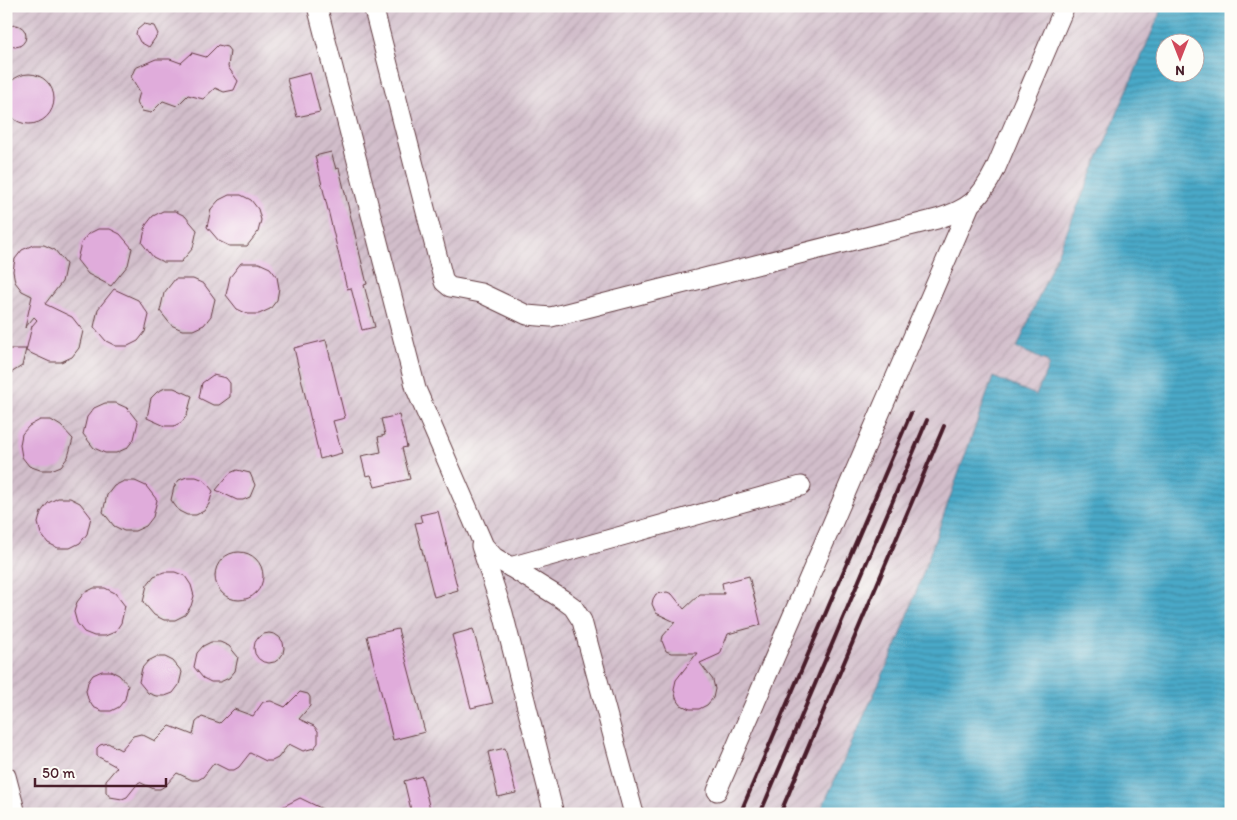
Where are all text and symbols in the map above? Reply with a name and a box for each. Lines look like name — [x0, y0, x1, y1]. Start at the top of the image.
north arrow — [1154, 32, 1204, 82]
text: N — [1175, 62, 1185, 79]
scale bar — [35, 755, 166, 787]
text: 50 m — [42, 764, 75, 782]

